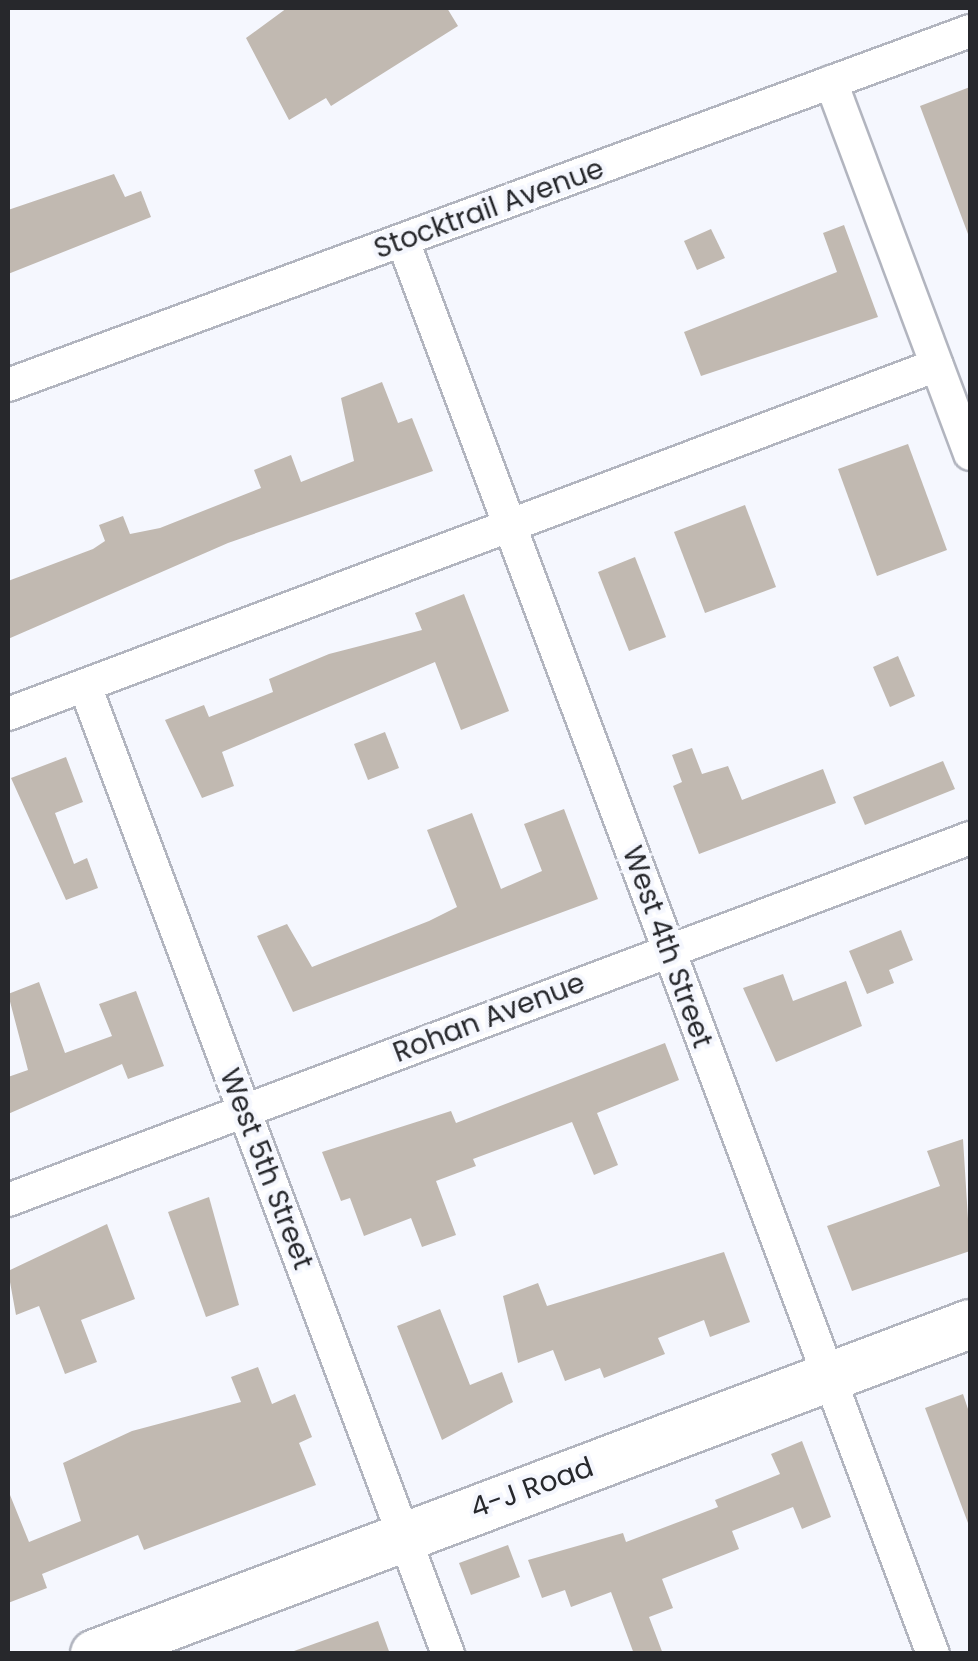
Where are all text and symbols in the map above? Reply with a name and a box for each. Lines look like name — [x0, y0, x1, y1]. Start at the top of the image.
street label: Stocktrail Avenue — [370, 152, 608, 266]
street label: West 4th Street — [615, 842, 719, 1052]
street label: Rohan Avenue — [389, 966, 589, 1070]
street label: West 5th Street — [212, 1064, 320, 1274]
street label: 4-J Road — [466, 1450, 598, 1526]

